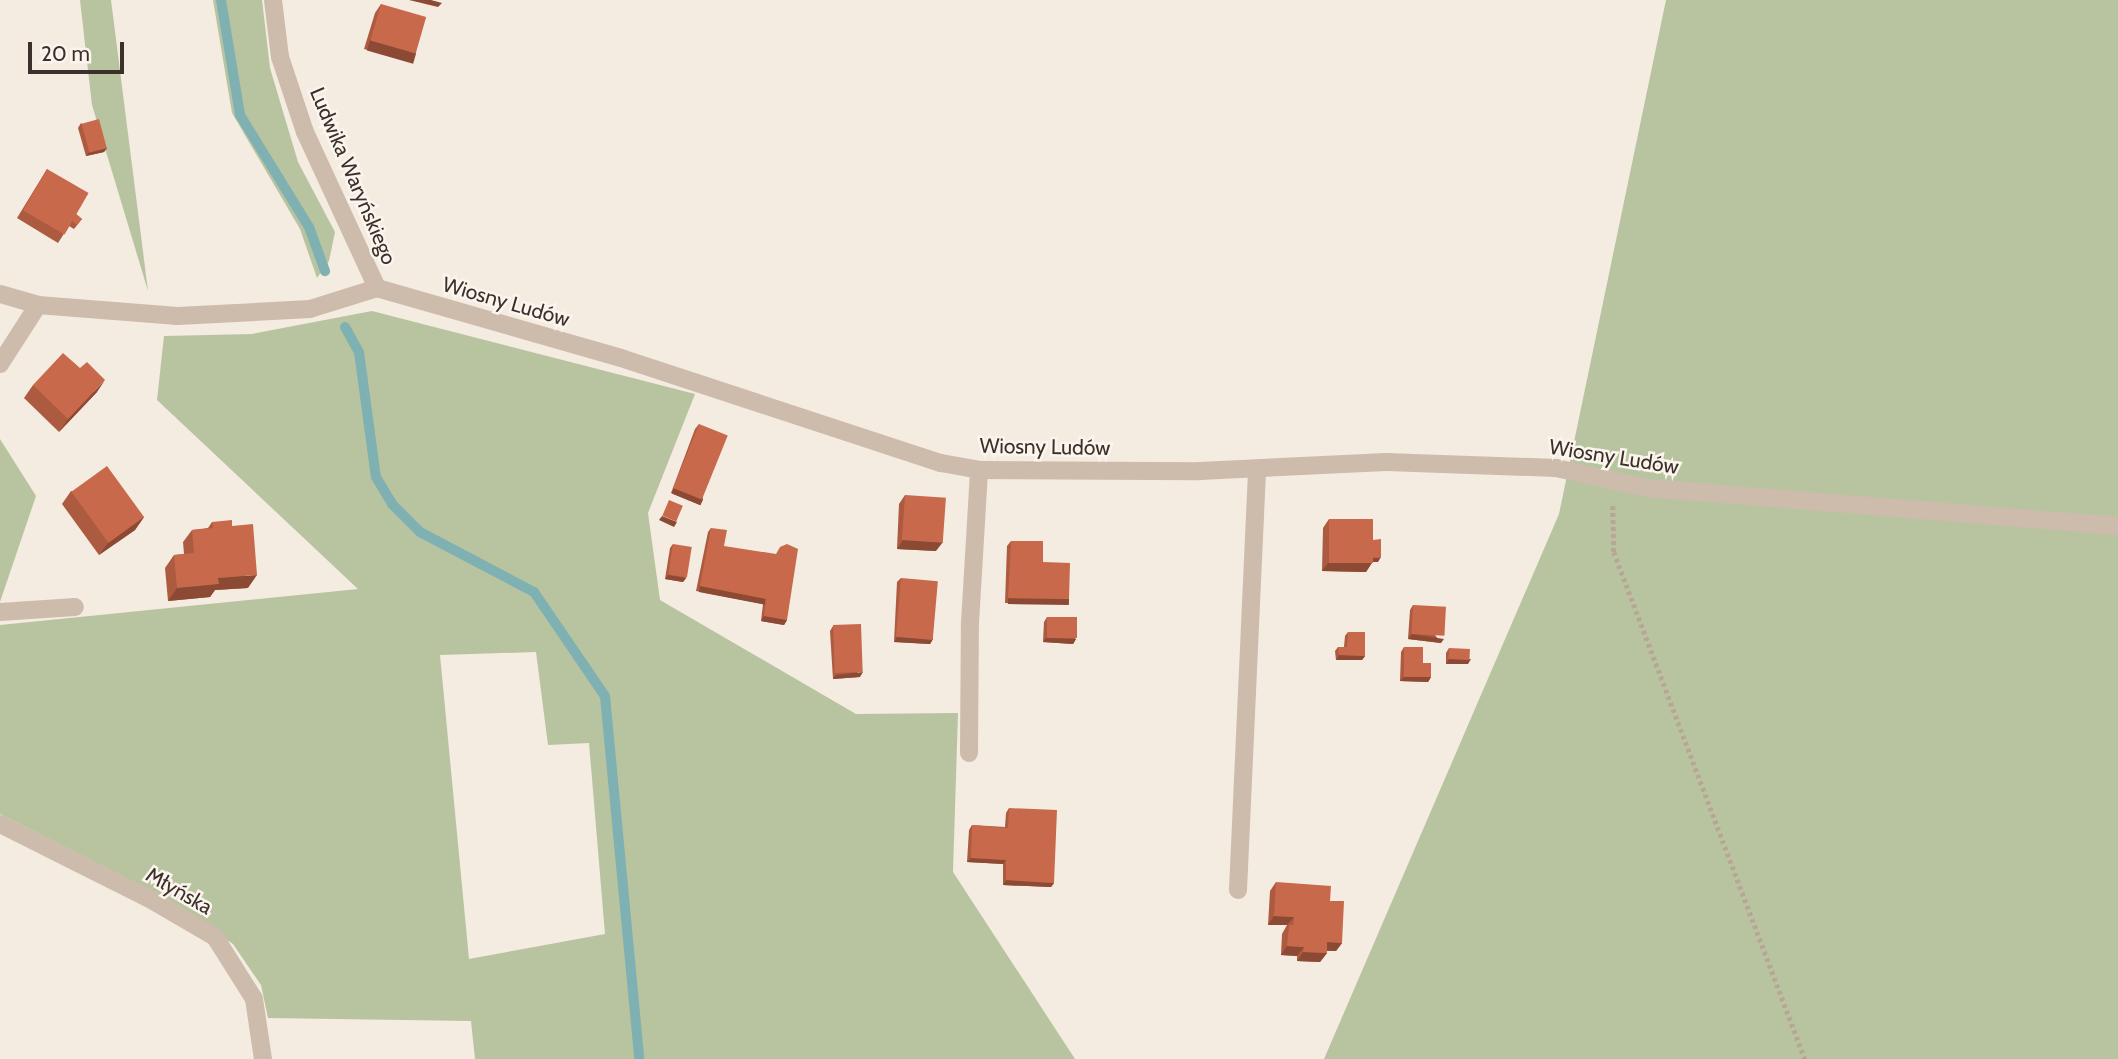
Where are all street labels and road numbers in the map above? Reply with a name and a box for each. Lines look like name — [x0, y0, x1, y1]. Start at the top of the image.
street label: Ludwika Waryńskiego — [304, 84, 402, 268]
street label: Wiosny Ludów — [440, 272, 572, 332]
street label: Wiosny Ludów — [979, 433, 1111, 461]
street label: Wiosny Ludów — [1547, 434, 1681, 480]
street label: Młyńska — [141, 862, 217, 920]

